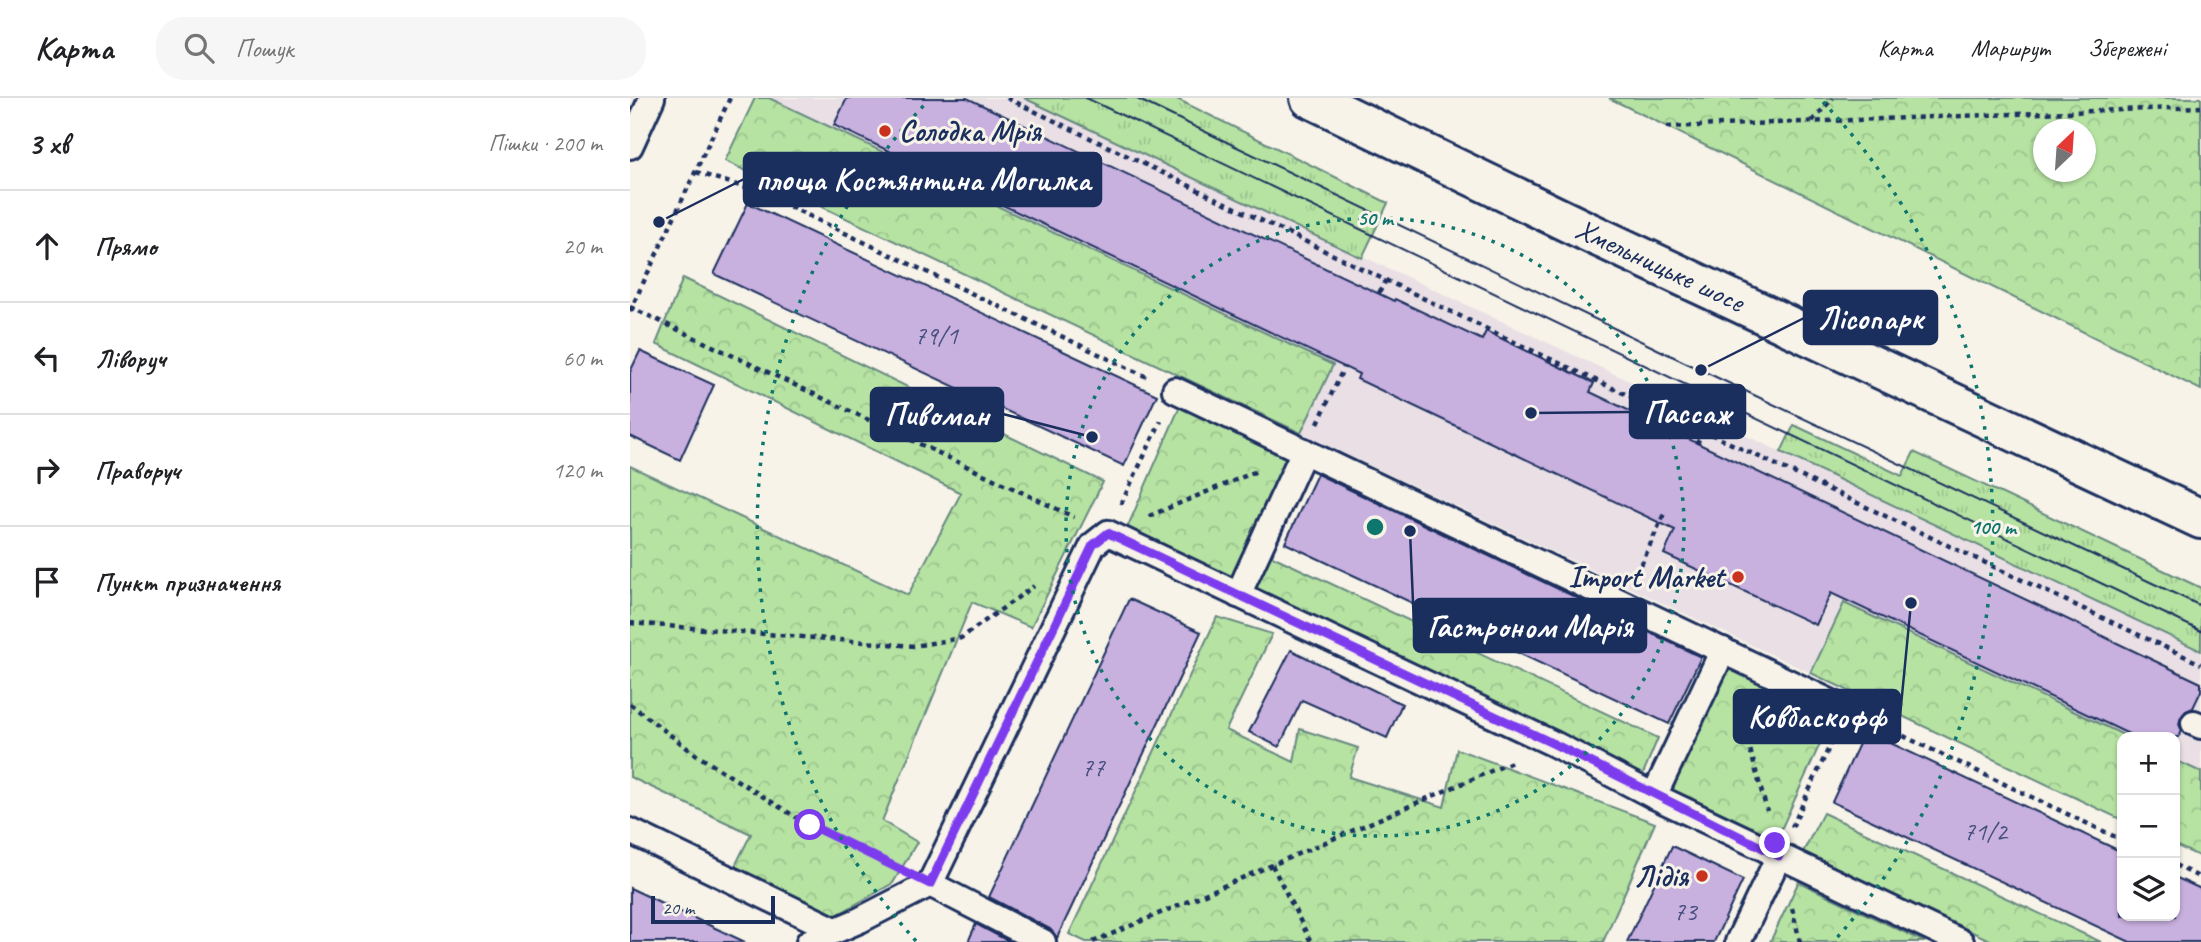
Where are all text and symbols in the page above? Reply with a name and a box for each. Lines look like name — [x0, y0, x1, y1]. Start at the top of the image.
search box — [156, 17, 646, 80]
text: Карта — [35, 27, 114, 69]
icon: search — [180, 29, 218, 67]
text: Пошук — [236, 32, 294, 65]
text: Карта — [1878, 33, 1933, 63]
text: Маршрут — [1971, 33, 2050, 63]
text: Збережені — [2088, 33, 2166, 63]
place label: Солодка Мрія — [899, 112, 1043, 150]
north arrow — [2033, 119, 2096, 182]
marker: Солодка Мрія — [877, 123, 893, 139]
text: 3 хв — [28, 125, 69, 163]
text: Пішки · 200 m — [488, 129, 602, 158]
callout: площа Костянтина Могилка — [744, 153, 1101, 206]
text: площа Костянтина Могилка — [756, 159, 1093, 200]
text: 50 m — [1357, 205, 1395, 231]
street label: Хмельницьке шосе — [1570, 209, 1752, 321]
icon: ahead — [28, 227, 66, 265]
text: Прямо — [95, 230, 157, 263]
text: 20 m — [563, 232, 602, 261]
callout: Лісопарк — [1804, 291, 1937, 344]
text: Лісопарк — [1817, 298, 1926, 339]
house number: 79/1 — [914, 319, 959, 352]
icon: left — [28, 339, 66, 377]
text: Ліворуч — [95, 342, 166, 375]
text: 60 m — [563, 344, 602, 373]
callout: Пассаж — [1630, 385, 1745, 438]
callout: Пивоман — [871, 388, 1003, 441]
text: Пассаж — [1644, 392, 1735, 433]
text: Пивоман — [885, 394, 991, 435]
icon: right — [28, 451, 66, 489]
text: Праворуч — [95, 454, 180, 487]
text: 120 m — [553, 456, 602, 485]
text: 100 m — [1970, 514, 2018, 540]
centre of rings — [1363, 515, 1387, 539]
place label: Import Market — [1568, 558, 1727, 596]
icon: arrive — [28, 563, 66, 601]
text: Пункт призначення — [95, 566, 280, 599]
marker: Import Market — [1730, 569, 1746, 585]
callout: Гастроном Марія — [1414, 599, 1646, 652]
text: Гастроном Марія — [1427, 606, 1635, 647]
callout: Ковбаскофф — [1734, 690, 1900, 743]
text: Ковбаскофф — [1748, 696, 1888, 737]
map controls — [2117, 732, 2180, 921]
button: + — [2117, 732, 2180, 795]
house number: 77 — [1081, 751, 1106, 784]
button: − — [2117, 795, 2180, 858]
route start — [794, 809, 825, 840]
house number: 71/2 — [1963, 815, 2009, 848]
route end — [1759, 827, 1790, 858]
place label: Лідія — [1634, 857, 1690, 895]
button: layers — [2117, 858, 2180, 921]
marker: Лідія — [1694, 868, 1710, 884]
scale bar — [651, 893, 775, 925]
house number: 73 — [1673, 895, 1699, 928]
text: 20 m — [662, 896, 694, 920]

